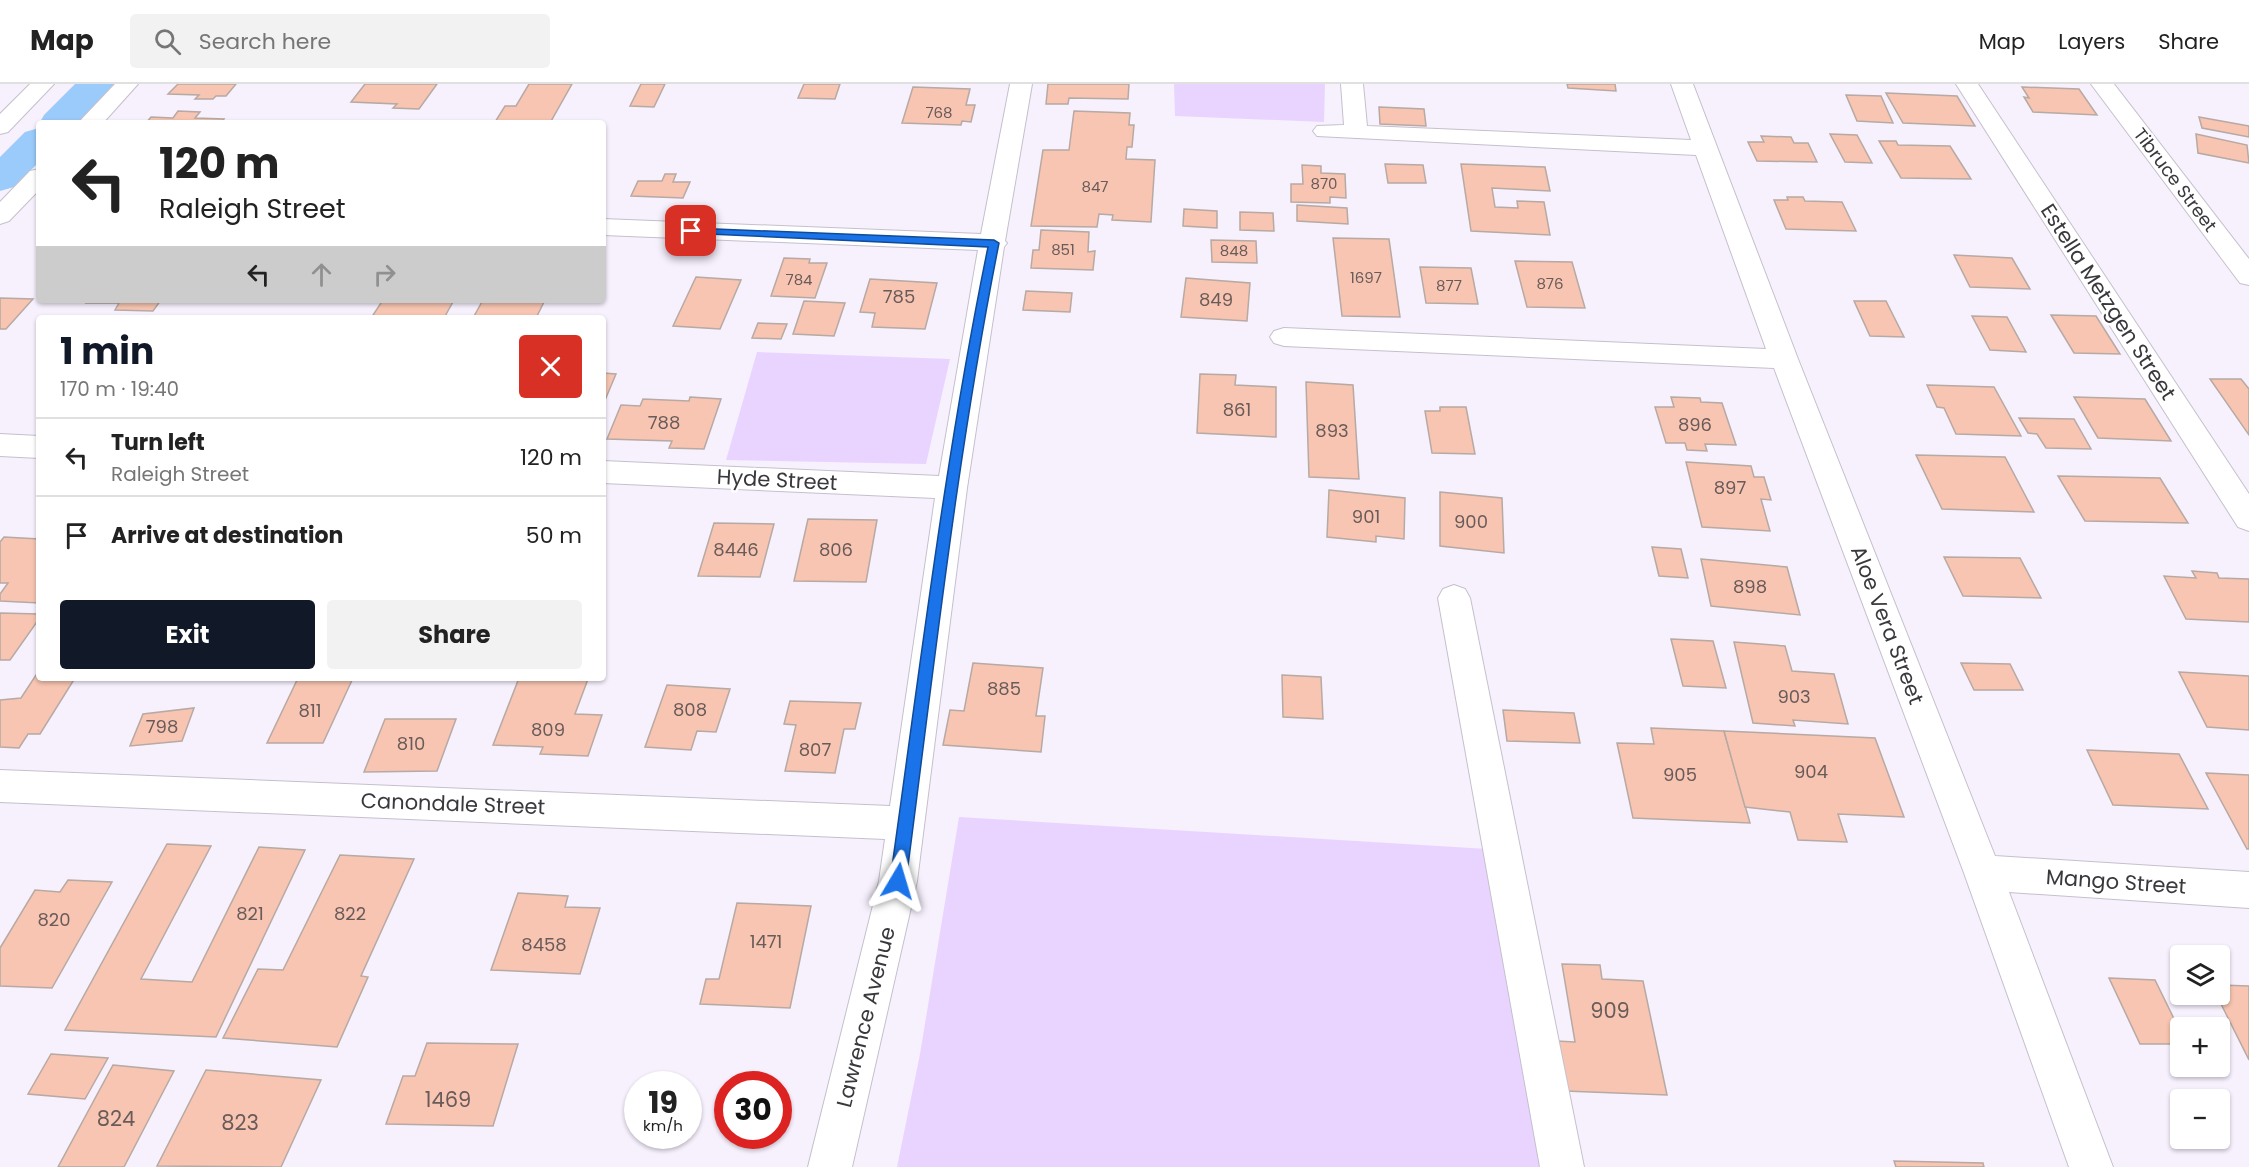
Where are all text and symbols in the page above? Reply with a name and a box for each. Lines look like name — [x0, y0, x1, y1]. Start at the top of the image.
search box — [130, 14, 550, 68]
text: Map — [30, 21, 94, 60]
icon: search — [151, 25, 184, 58]
text: Search here — [199, 26, 331, 57]
text: Map — [1979, 27, 2025, 56]
text: Layers — [2058, 27, 2125, 56]
text: Share — [2158, 27, 2219, 56]
house number: 768 — [925, 102, 953, 123]
street label: Tibruce Street — [2128, 123, 2223, 237]
text: 120 m — [159, 134, 280, 193]
icon: left — [60, 144, 138, 222]
house number: 870 — [1310, 173, 1338, 194]
house number: 847 — [1081, 176, 1109, 197]
text: Raleigh Street — [159, 190, 346, 227]
street label: Estella Metzgen Street — [2034, 198, 2183, 405]
pin — [665, 205, 716, 256]
icon: arrive — [674, 214, 707, 247]
house number: 851 — [1051, 239, 1075, 260]
house number: 848 — [1220, 240, 1248, 261]
icon: left — [242, 258, 275, 291]
icon: ahead — [305, 258, 338, 291]
icon: right — [368, 258, 401, 291]
house number: 1697 — [1350, 267, 1382, 288]
house number: 784 — [785, 269, 813, 290]
house number: 876 — [1536, 273, 1564, 294]
house number: 877 — [1436, 275, 1462, 296]
house number: 785 — [883, 284, 915, 309]
house number: 849 — [1199, 287, 1233, 312]
text: 1 min — [60, 326, 154, 377]
button: close — [519, 335, 582, 398]
text: 170 m · 19:40 — [60, 375, 179, 403]
house number: 861 — [1223, 397, 1251, 422]
house number: 788 — [648, 410, 680, 435]
house number: 896 — [1678, 412, 1712, 437]
house number: 893 — [1315, 418, 1349, 443]
text: Turn left — [111, 427, 205, 458]
icon: left — [60, 441, 93, 474]
text: 120 m — [520, 442, 582, 473]
text: Raleigh Street — [111, 460, 249, 488]
street label: Hyde Street — [716, 462, 838, 497]
house number: 897 — [1714, 475, 1746, 500]
house number: 901 — [1352, 504, 1380, 529]
house number: 900 — [1454, 509, 1488, 534]
icon: arrive — [60, 519, 93, 552]
text: Arrive at destination — [111, 520, 343, 551]
text: 50 m — [526, 520, 582, 551]
house number: 8446 — [713, 537, 759, 562]
house number: 806 — [819, 537, 853, 562]
street label: Aloe Vera Street — [1844, 541, 1931, 708]
house number: 898 — [1733, 574, 1767, 599]
button: Exit — [60, 600, 315, 669]
button: Share — [327, 600, 582, 669]
house number: 885 — [987, 676, 1021, 701]
house number: 903 — [1777, 684, 1811, 709]
house number: 808 — [673, 697, 707, 722]
house number: 811 — [299, 698, 321, 723]
house number: 798 — [146, 714, 178, 739]
house number: 809 — [531, 717, 565, 742]
house number: 810 — [397, 731, 425, 756]
house number: 807 — [799, 737, 831, 762]
house number: 904 — [1794, 759, 1828, 784]
house number: 905 — [1663, 762, 1697, 787]
street label: Canondale Street — [360, 786, 546, 821]
position arrow — [866, 849, 930, 913]
street label: Mango Street — [2045, 862, 2187, 901]
house number: 821 — [236, 901, 264, 926]
house number: 822 — [334, 901, 366, 926]
house number: 820 — [37, 907, 71, 932]
street label: Lawrence Avenue — [829, 924, 902, 1110]
house number: 1471 — [750, 929, 782, 954]
house number: 8458 — [521, 932, 567, 957]
map controls — [2170, 945, 2230, 1149]
button: layers — [2170, 945, 2230, 1005]
house number: 909 — [1590, 996, 1630, 1025]
button: + — [2170, 1017, 2230, 1077]
speed limit sign: 30 — [714, 1071, 792, 1149]
text: 19 — [648, 1081, 678, 1124]
house number: 1469 — [425, 1085, 471, 1114]
button: − — [2170, 1089, 2230, 1149]
house number: 824 — [97, 1104, 135, 1133]
house number: 823 — [221, 1108, 259, 1137]
text: km/h — [643, 1115, 683, 1136]

